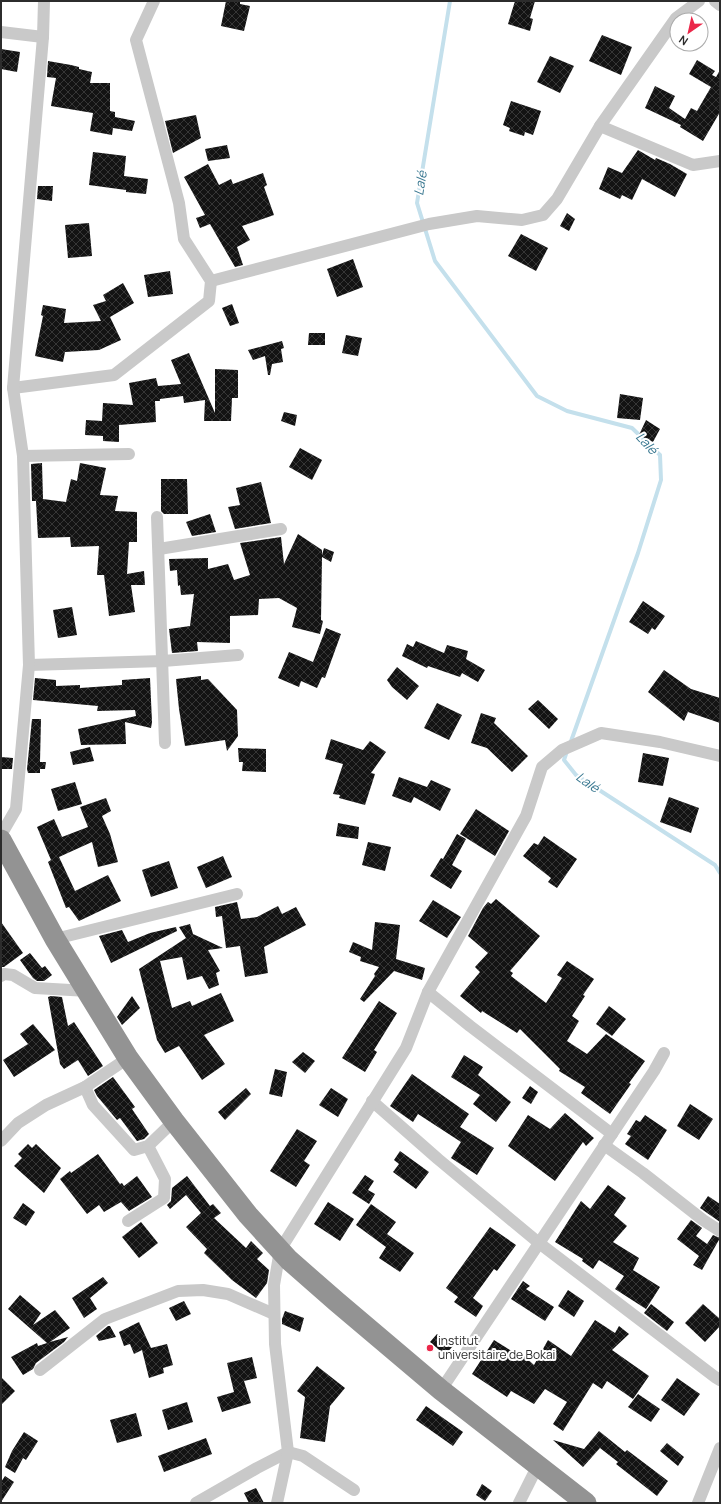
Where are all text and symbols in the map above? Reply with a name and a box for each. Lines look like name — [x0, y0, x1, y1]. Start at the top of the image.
north arrow — [669, 12, 709, 52]
text: N — [676, 32, 691, 49]
water label: Lalé — [409, 168, 431, 197]
water label: Lalé — [632, 428, 663, 459]
water label: Lalé — [573, 768, 604, 797]
place label: institut universitaire de Bokai — [438, 1332, 555, 1363]
marker: institut universitaire de Bokai — [425, 1343, 435, 1353]

